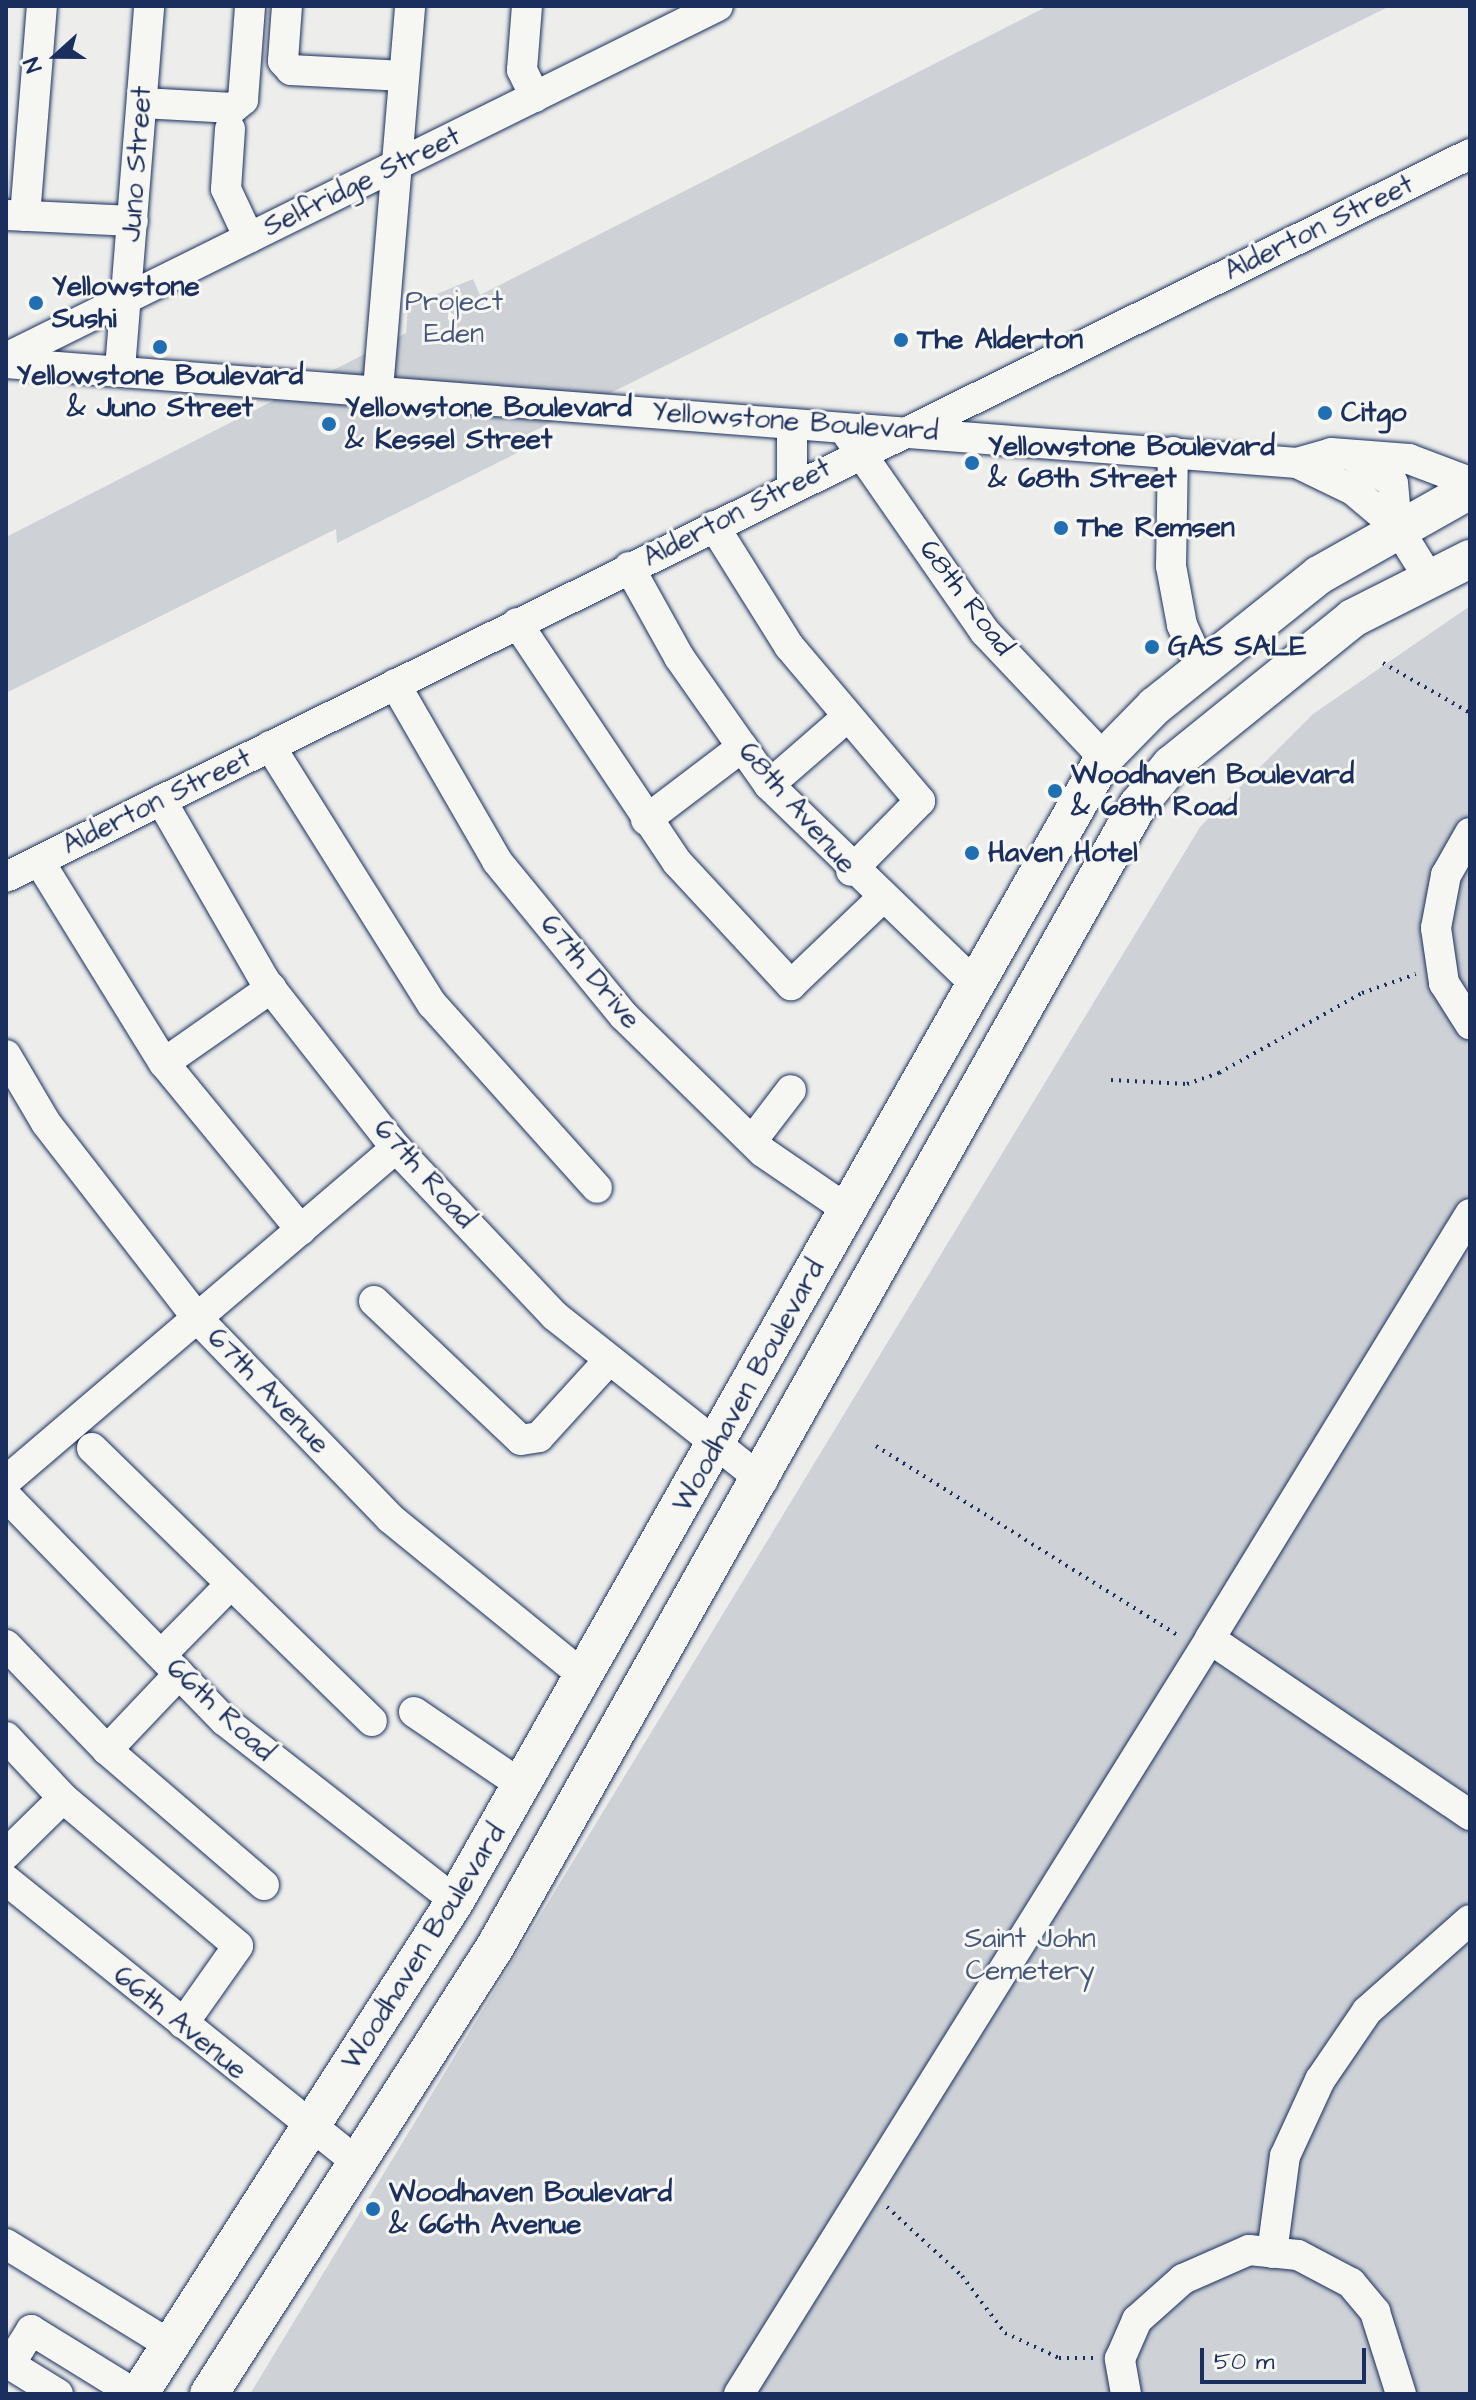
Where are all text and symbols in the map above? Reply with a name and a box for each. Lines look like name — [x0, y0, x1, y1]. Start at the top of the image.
north arrow — [16, 16, 96, 96]
text: N — [16, 53, 50, 77]
street label: Juno Street — [115, 85, 159, 243]
street label: Selfridge Street — [258, 120, 466, 244]
street label: Alderton Street — [1219, 168, 1419, 288]
place label: Yellowstone Sushi — [52, 270, 200, 336]
park label: Project Eden — [405, 285, 503, 351]
marker: Yellowstone Sushi — [27, 294, 45, 312]
place label: The Alderton — [917, 323, 1083, 357]
marker: The Alderton — [892, 331, 910, 349]
marker: Yellowstone Boulevard & Juno Street — [151, 338, 169, 356]
place label: Yellowstone Boulevard & Juno Street — [17, 359, 303, 425]
place label: Yellowstone Boulevard & Kessel Street — [345, 391, 632, 457]
street label: Yellowstone Boulevard — [651, 395, 939, 449]
place label: Citgo — [1341, 396, 1407, 430]
marker: Citgo — [1316, 404, 1334, 422]
marker: Yellowstone Boulevard & Kessel Street — [320, 415, 338, 433]
place label: Yellowstone Boulevard & 68th Street — [988, 430, 1275, 496]
street label: Alderton Street — [638, 451, 836, 575]
marker: Yellowstone Boulevard & 68th Street — [963, 454, 981, 472]
place label: The Remsen — [1077, 511, 1235, 545]
marker: The Remsen — [1052, 519, 1070, 537]
street label: 68th Road — [912, 533, 1020, 663]
place label: GAS SALE — [1168, 630, 1306, 664]
marker: GAS SALE — [1143, 638, 1161, 656]
street label: 68th Avenue — [731, 735, 863, 881]
street label: Alderton Street — [57, 742, 257, 862]
place label: Woodhaven Boulevard & 68th Road — [1071, 758, 1354, 824]
marker: Woodhaven Boulevard & 68th Road — [1046, 782, 1064, 800]
place label: Haven Hotel — [988, 836, 1138, 870]
marker: Haven Hotel — [963, 844, 981, 862]
street label: 67th Drive — [533, 908, 647, 1036]
street label: 67th Road — [366, 1112, 482, 1236]
street label: Woodhaven Boulevard — [666, 1254, 832, 1518]
street label: 67th Avenue — [200, 1321, 336, 1461]
street label: 66th Road — [159, 1651, 281, 1769]
street label: Woodhaven Boulevard — [335, 1818, 513, 2076]
park label: Saint John Cemetery — [964, 1922, 1096, 1988]
street label: 66th Avenue — [106, 1959, 254, 2087]
place label: Woodhaven Boulevard & 66th Avenue — [389, 2176, 672, 2242]
marker: Woodhaven Boulevard & 66th Avenue — [364, 2200, 382, 2218]
scale bar — [1204, 2332, 1370, 2382]
text: 50 m — [1214, 2345, 1274, 2379]

